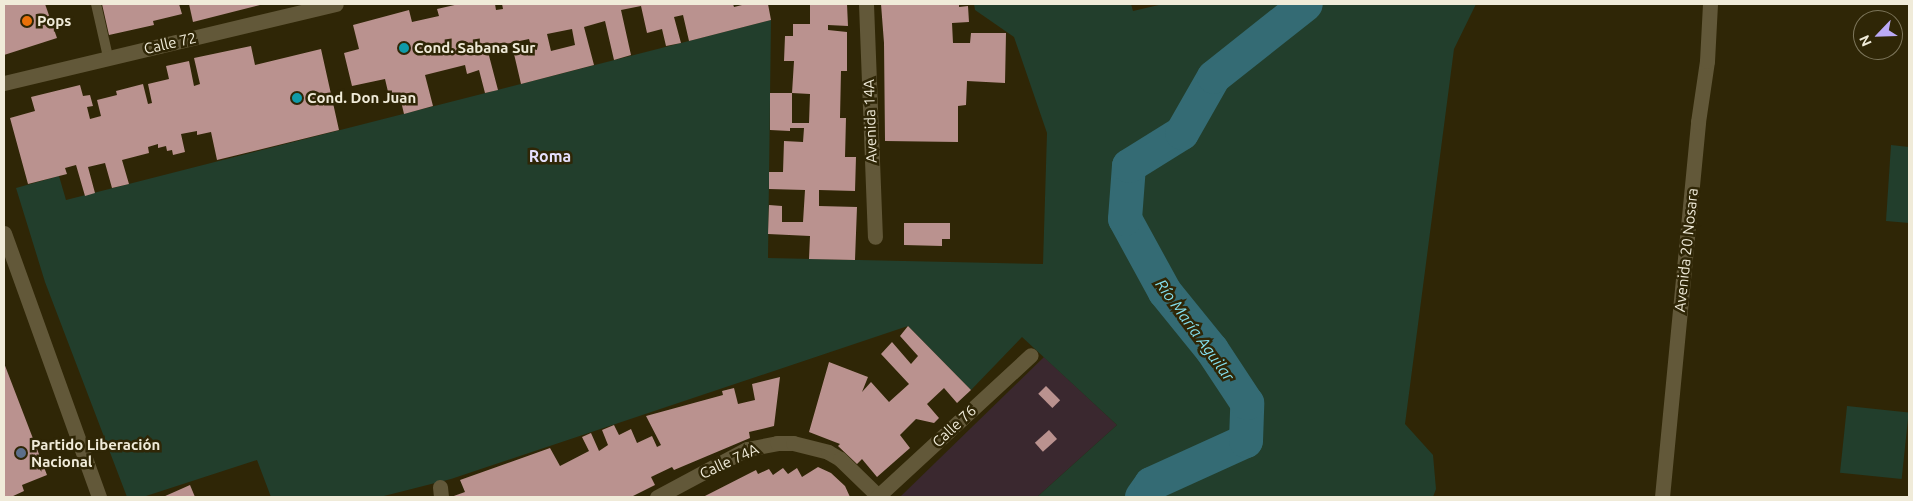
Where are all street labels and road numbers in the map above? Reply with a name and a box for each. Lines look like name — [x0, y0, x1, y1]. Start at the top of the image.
street label: Calle 72 — [142, 28, 198, 58]
street label: Avenida 14A — [860, 79, 880, 163]
street label: Avenida 20 Nosara — [1671, 187, 1701, 313]
street label: Calle 76 — [928, 401, 980, 451]
street label: Calle 74A — [697, 439, 761, 483]

